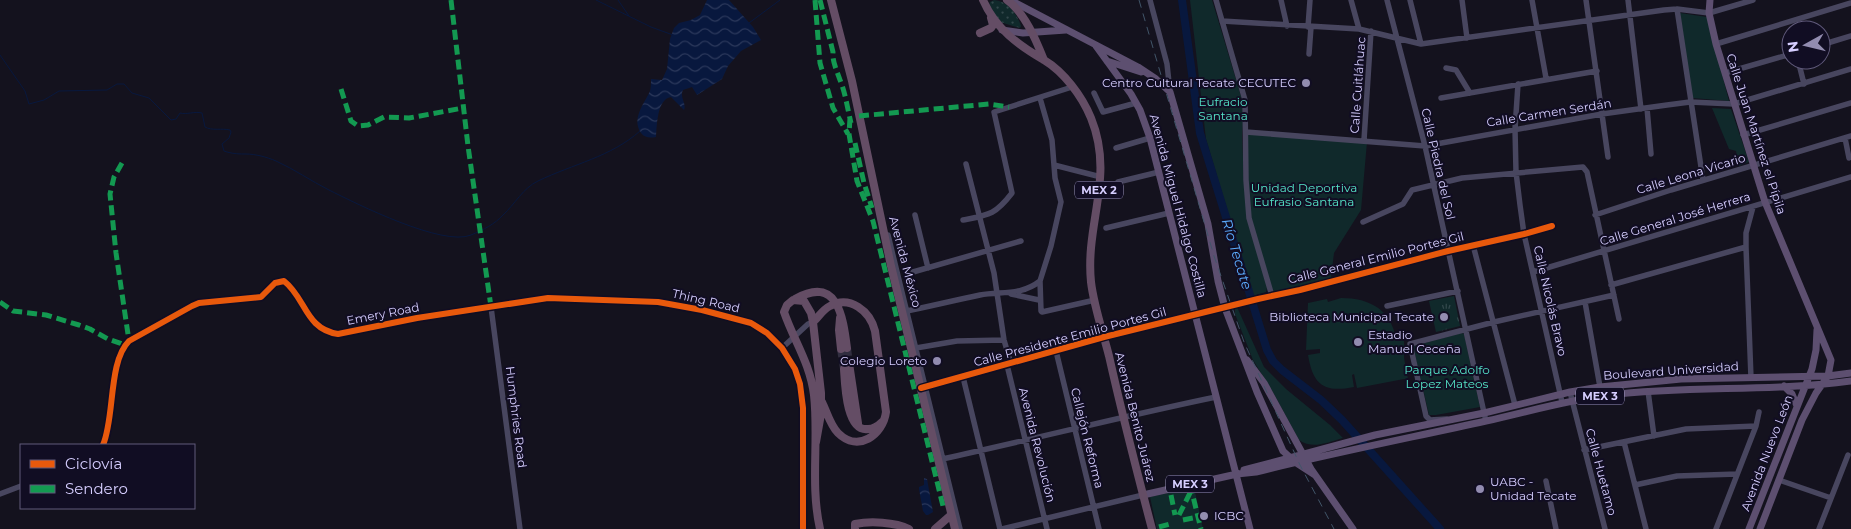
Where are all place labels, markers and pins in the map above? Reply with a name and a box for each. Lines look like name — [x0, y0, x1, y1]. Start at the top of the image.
place label: Centro Cultural Tecate CECUTEC — [1102, 75, 1296, 90]
marker: Centro Cultural Tecate CECUTEC — [1300, 77, 1312, 89]
place label: Biblioteca Municipal Tecate — [1269, 309, 1434, 324]
marker: Biblioteca Municipal Tecate — [1438, 311, 1450, 323]
place label: Estadio Manuel Ceceña — [1368, 327, 1461, 356]
marker: Estadio Manuel Ceceña — [1352, 336, 1364, 348]
place label: Colegio Loreto — [840, 353, 927, 368]
marker: Colegio Loreto — [931, 355, 943, 367]
place label: UABC - Unidad Tecate — [1490, 474, 1577, 503]
marker: UABC - Unidad Tecate — [1474, 483, 1486, 495]
place label: ICBC — [1214, 508, 1244, 523]
marker: ICBC — [1198, 510, 1210, 522]

